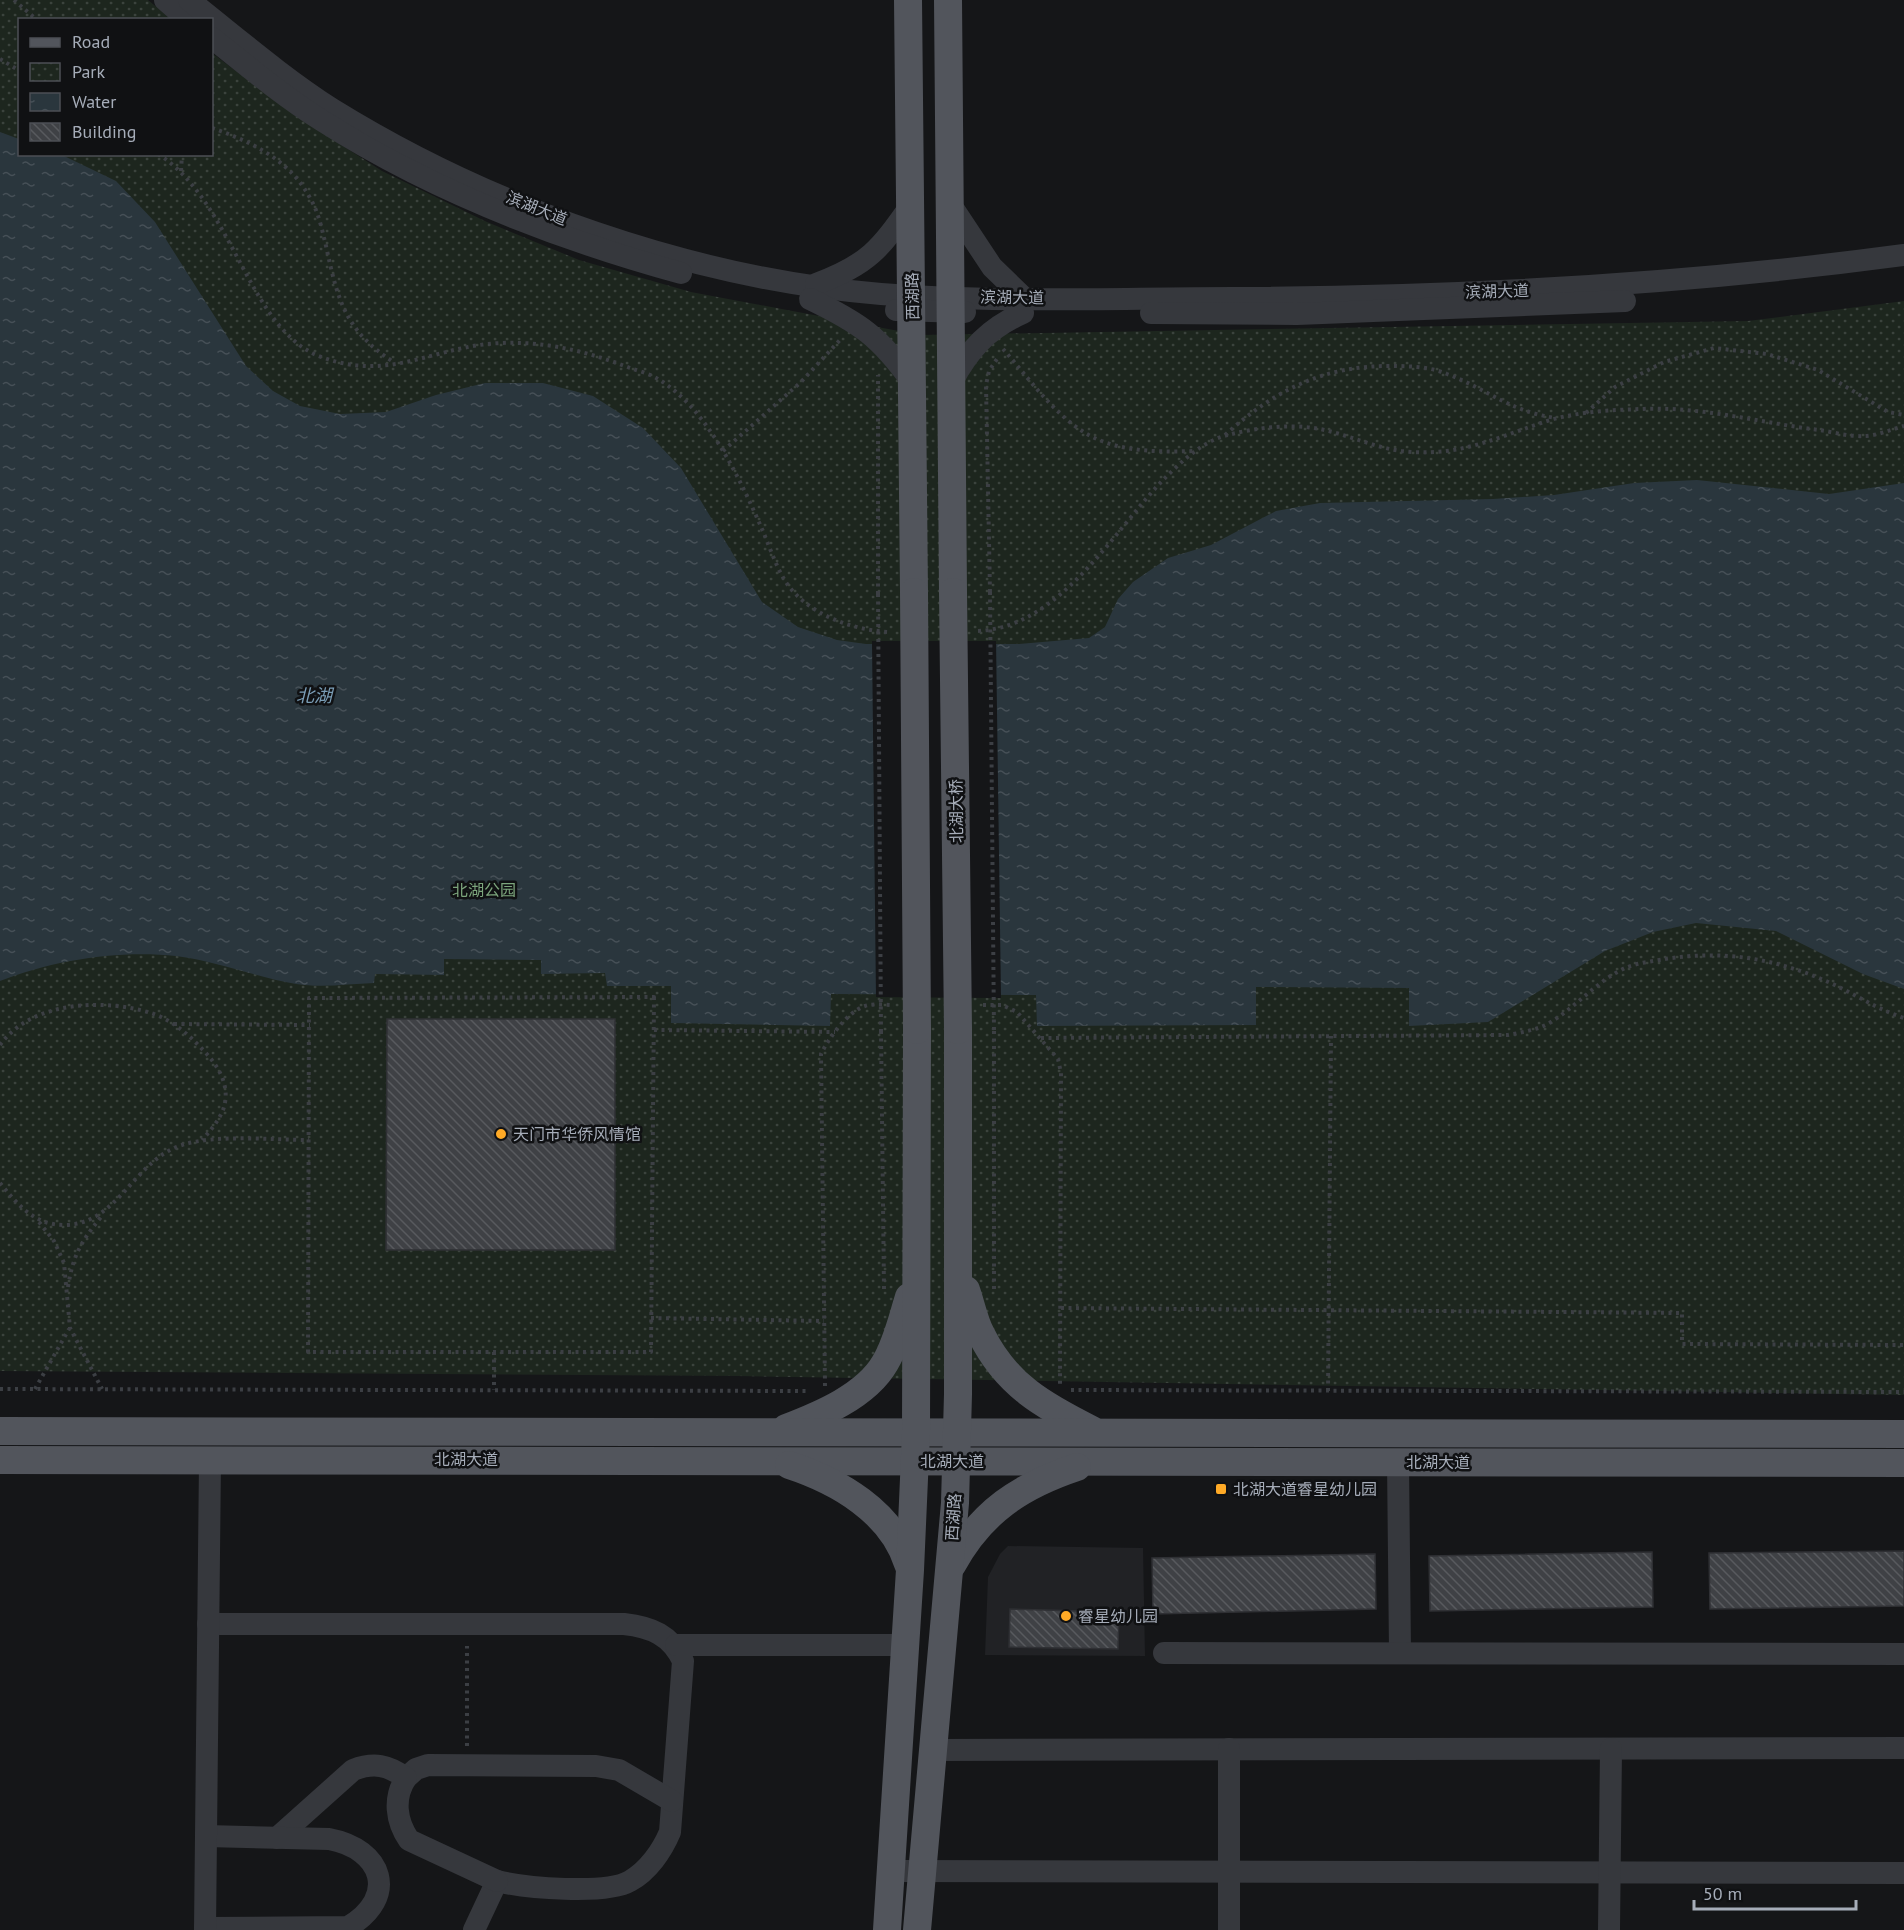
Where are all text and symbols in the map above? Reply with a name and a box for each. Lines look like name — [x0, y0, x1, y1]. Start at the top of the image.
legend — [18, 18, 213, 156]
text: Road — [72, 30, 110, 53]
text: Park — [72, 60, 105, 83]
text: Water — [72, 90, 116, 113]
text: Building — [72, 120, 136, 143]
street label: 滨湖大道 — [504, 187, 570, 229]
street label: 西湖路 — [902, 272, 922, 320]
street label: 滨湖大道 — [1465, 280, 1529, 302]
street label: 滨湖大道 — [980, 286, 1044, 308]
water label: 北湖 — [296, 684, 335, 707]
street label: 北湖大桥 — [945, 779, 967, 843]
park label: 北湖公园 — [452, 880, 516, 900]
place label: 天门市华侨风情馆 — [513, 1124, 641, 1144]
marker: 天门市华侨风情馆 — [494, 1127, 508, 1141]
street label: 北湖大道 — [434, 1449, 498, 1469]
street label: 北湖大道 — [920, 1451, 984, 1471]
street label: 北湖大道 — [1406, 1452, 1470, 1472]
place label: 北湖大道睿星幼儿园 — [1233, 1479, 1377, 1499]
marker: 北湖大道睿星幼儿园 — [1214, 1482, 1228, 1496]
street label: 西湖路 — [941, 1492, 965, 1542]
place label: 睿星幼儿园 — [1078, 1606, 1158, 1626]
marker: 睿星幼儿园 — [1059, 1609, 1073, 1623]
scale bar — [1694, 1873, 1856, 1911]
text: 50 m — [1703, 1882, 1742, 1905]

